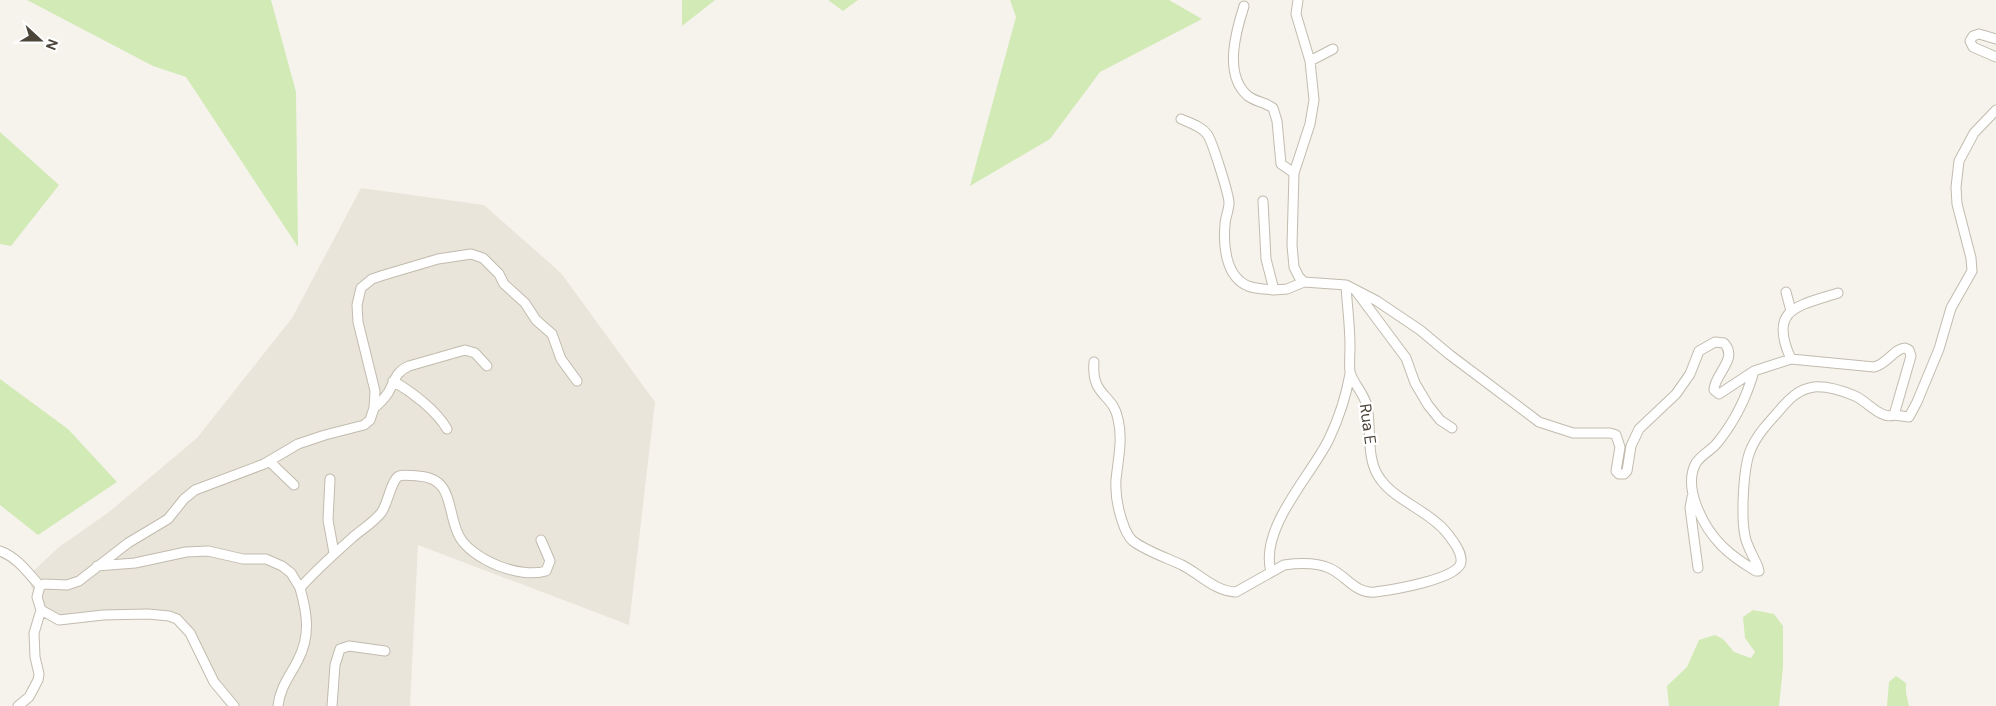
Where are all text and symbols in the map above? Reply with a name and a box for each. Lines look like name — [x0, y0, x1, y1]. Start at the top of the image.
north arrow — [15, 15, 65, 65]
text: N — [42, 37, 62, 53]
street label: Rua E — [1355, 402, 1381, 446]

